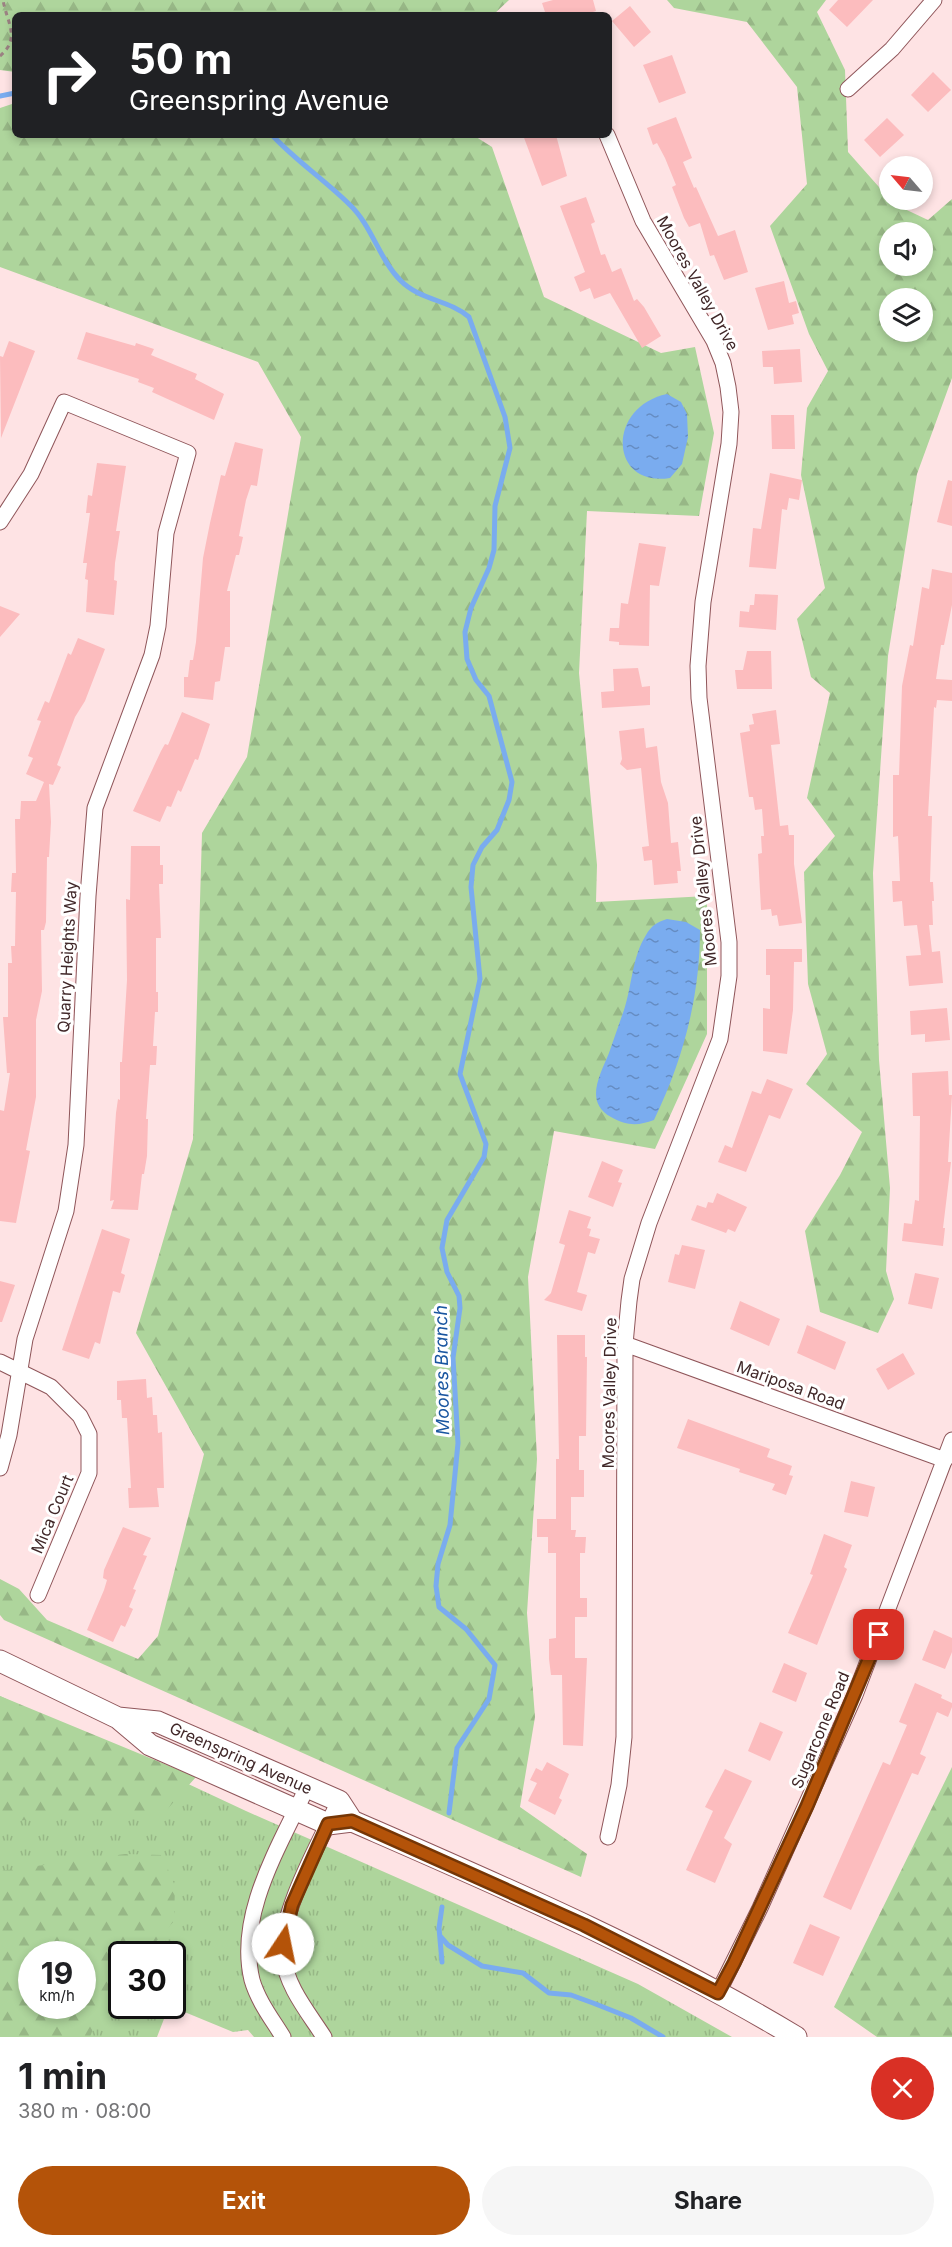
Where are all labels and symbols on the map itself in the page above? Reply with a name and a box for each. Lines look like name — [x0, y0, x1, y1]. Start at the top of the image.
north arrow — [879, 156, 933, 210]
street label: Moores Valley Drive — [653, 212, 743, 354]
street label: Moores Valley Drive — [685, 815, 721, 967]
street label: Quarry Heights Way — [53, 881, 81, 1033]
water label: Moores Branch — [430, 1305, 453, 1435]
street label: Moores Valley Drive — [598, 1317, 620, 1469]
street label: Mariposa Road — [734, 1356, 848, 1414]
street label: Mica Court — [27, 1472, 77, 1556]
pin — [853, 1609, 904, 1660]
street label: Sugarcone Road — [786, 1669, 854, 1791]
street label: Greenspring Avenue — [167, 1718, 315, 1798]
position arrow — [251, 1912, 315, 1976]
speed limit sign: 30 — [108, 1941, 186, 2019]

